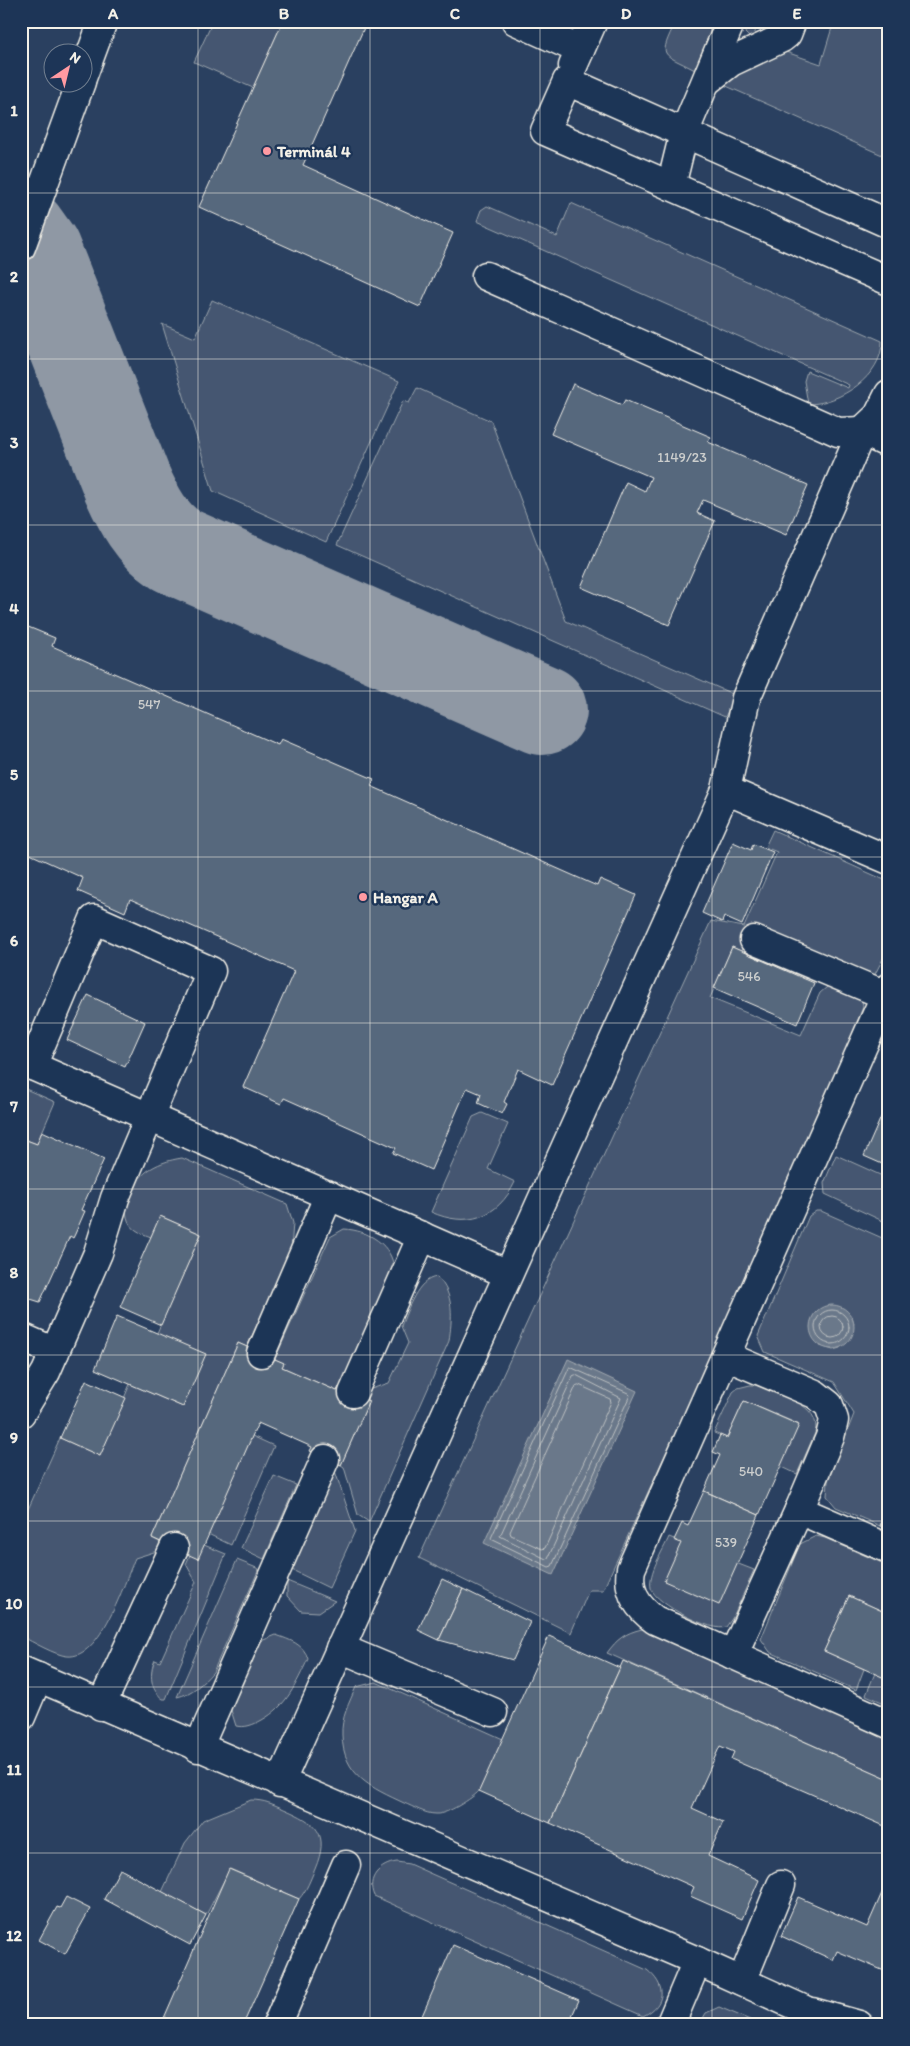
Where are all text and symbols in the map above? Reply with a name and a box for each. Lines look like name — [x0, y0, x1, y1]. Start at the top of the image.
text: A — [107, 4, 119, 23]
text: B — [279, 4, 290, 23]
text: C — [450, 4, 461, 23]
text: D — [621, 4, 632, 23]
text: E — [793, 4, 802, 23]
north arrow — [42, 42, 92, 92]
text: N — [66, 48, 84, 67]
text: 1 — [10, 101, 18, 120]
place label: Terminál 4 — [276, 142, 351, 161]
marker: Terminál 4 — [261, 145, 273, 157]
text: 2 — [10, 267, 19, 286]
text: 3 — [10, 433, 19, 452]
house number: 1149/23 — [657, 449, 707, 466]
text: 4 — [9, 599, 19, 618]
house number: 547 — [138, 696, 160, 713]
text: 5 — [10, 765, 19, 784]
place label: Hangar A — [373, 888, 438, 908]
marker: Hangar A — [357, 891, 369, 903]
text: 6 — [10, 931, 19, 950]
house number: 546 — [737, 968, 761, 985]
text: 7 — [9, 1097, 18, 1116]
text: 8 — [10, 1263, 19, 1282]
text: 9 — [10, 1428, 18, 1447]
house number: 540 — [739, 1463, 763, 1480]
house number: 539 — [715, 1534, 737, 1551]
text: 10 — [5, 1594, 23, 1613]
text: 11 — [7, 1760, 22, 1779]
text: 12 — [6, 1926, 23, 1945]

